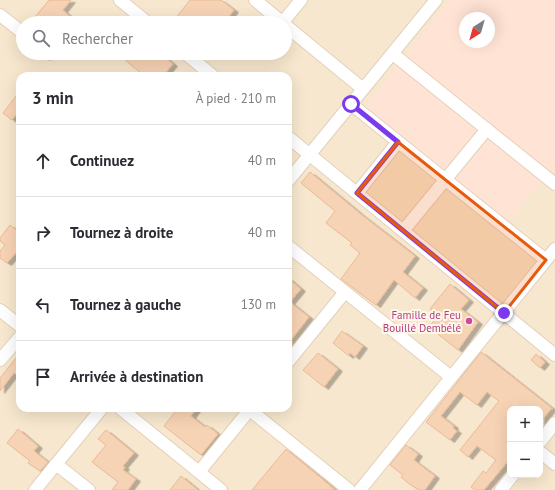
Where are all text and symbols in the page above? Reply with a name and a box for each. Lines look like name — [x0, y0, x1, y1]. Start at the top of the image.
north arrow — [459, 12, 495, 48]
search box — [16, 16, 292, 60]
icon: search — [30, 27, 52, 49]
text: Rechercher — [62, 29, 133, 48]
text: 3 min — [32, 87, 73, 109]
text: À pied · 210 m — [196, 90, 276, 107]
route start — [342, 95, 360, 113]
icon: ahead — [32, 150, 54, 172]
text: Continuez — [70, 151, 134, 170]
text: 40 m — [248, 152, 276, 169]
icon: right — [32, 222, 54, 244]
text: Tournez à droite — [70, 223, 173, 242]
text: 40 m — [248, 224, 276, 241]
icon: left — [32, 294, 54, 316]
text: Tournez à gauche — [70, 295, 181, 314]
text: 130 m — [241, 296, 276, 313]
route end — [495, 304, 513, 322]
place label: Famille de Feu Bouillé Dembélé — [383, 308, 461, 335]
marker: Famille de Feu Bouillé Dembélé — [464, 316, 474, 326]
icon: arrive — [32, 366, 54, 388]
text: Arrivée à destination — [70, 367, 203, 386]
map controls — [507, 406, 543, 478]
button: + — [507, 406, 543, 442]
button: − — [507, 442, 543, 478]

